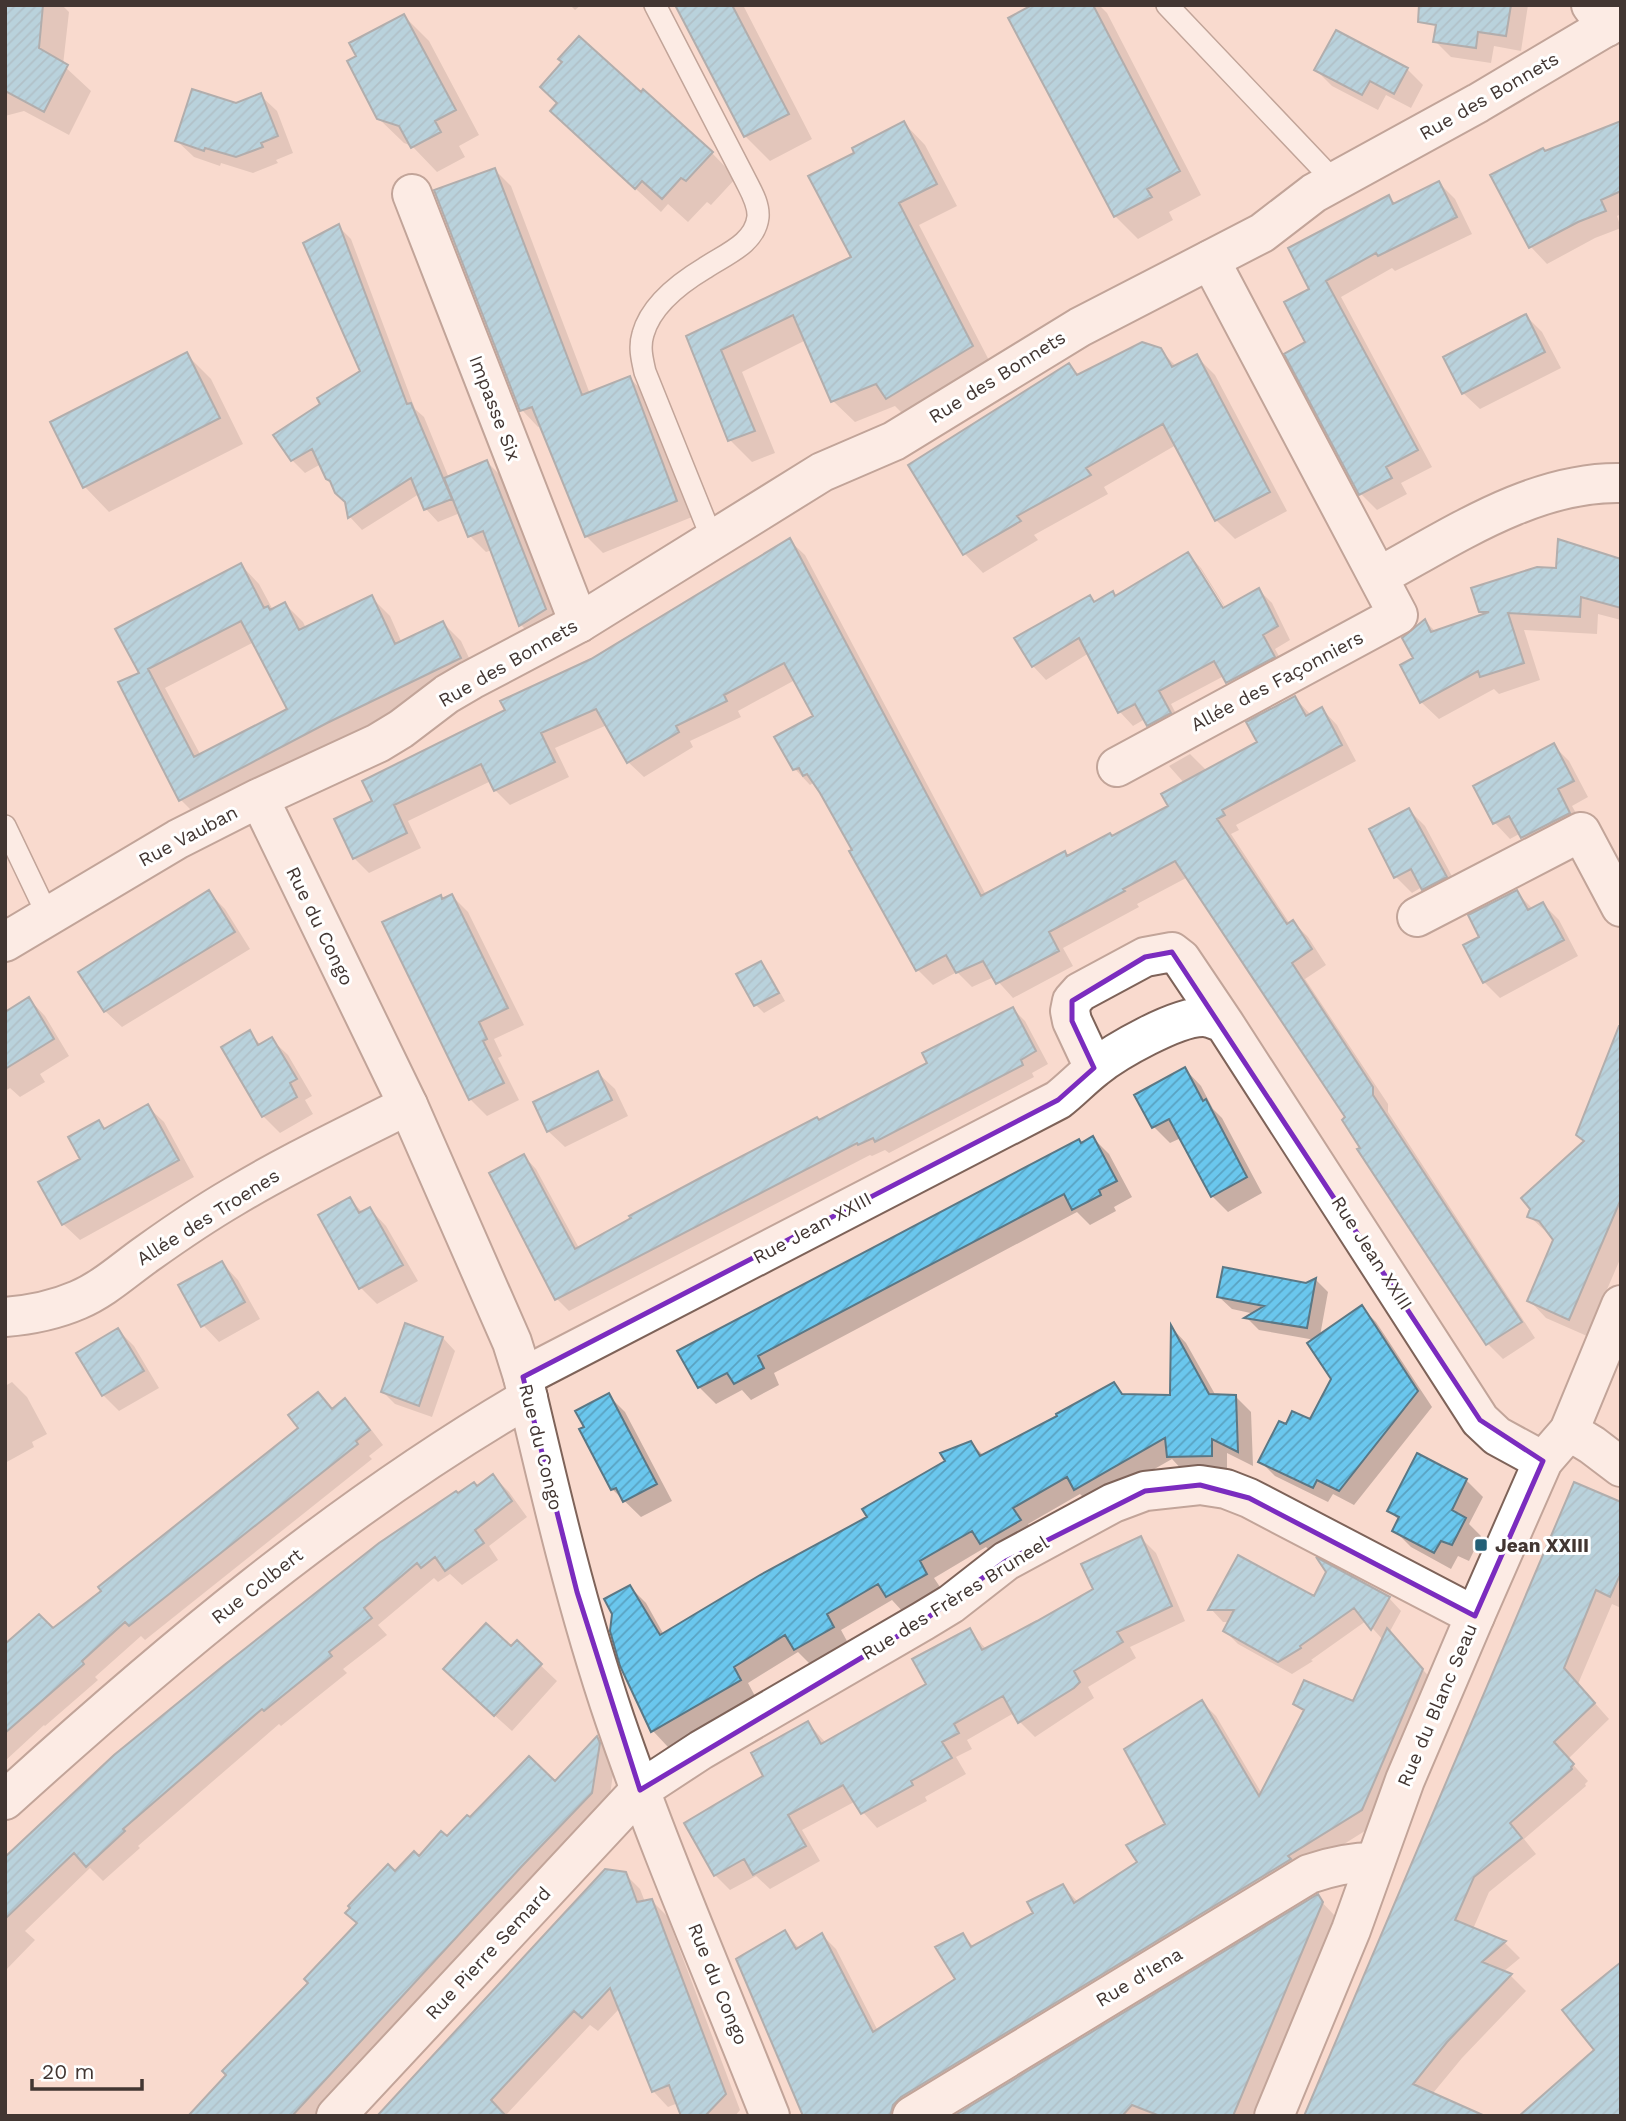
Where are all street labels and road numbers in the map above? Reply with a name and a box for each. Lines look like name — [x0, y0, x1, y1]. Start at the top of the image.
street label: Rue des Bonnets — [1415, 47, 1563, 145]
street label: Rue des Bonnets — [924, 326, 1070, 428]
street label: Impasse Six — [464, 352, 526, 464]
street label: Rue des Bonnets — [434, 614, 582, 712]
street label: Allée des Façonniers — [1187, 626, 1367, 736]
street label: Rue Vauban — [134, 800, 242, 872]
street label: Rue du Congo — [281, 863, 359, 989]
street label: Allée des Troenes — [132, 1164, 284, 1270]
street label: Rue Jean XXIII — [749, 1187, 875, 1269]
street label: Rue Jean XXIII — [1327, 1192, 1417, 1314]
street label: Rue du Congo — [514, 1381, 568, 1513]
street label: Rue des Frères Bruneel — [857, 1531, 1053, 1665]
street label: Rue Colbert — [207, 1543, 307, 1629]
street label: Rue du Blanc Seau — [1392, 1620, 1482, 1790]
street label: Rue Pierre Semard — [421, 1882, 555, 2024]
street label: Rue du Congo — [683, 1920, 753, 2048]
street label: Rue d'Iena — [1092, 1942, 1187, 2012]

